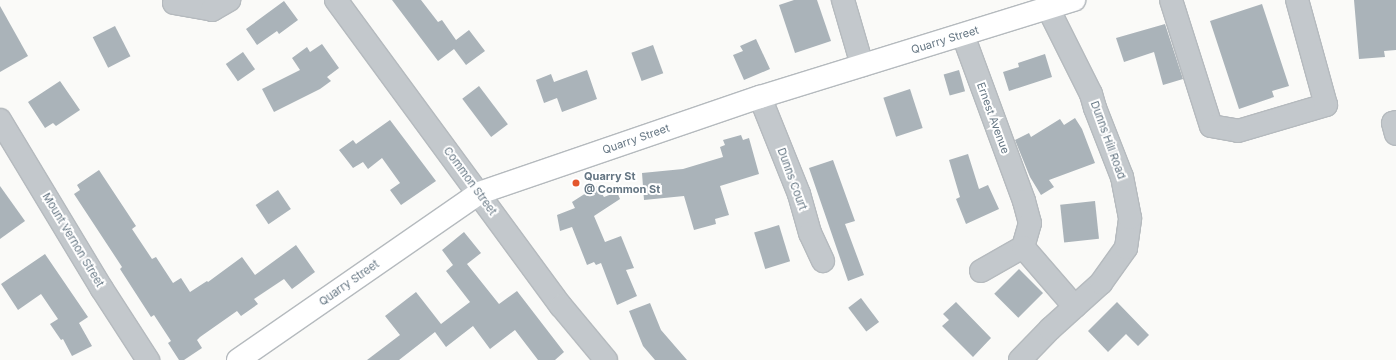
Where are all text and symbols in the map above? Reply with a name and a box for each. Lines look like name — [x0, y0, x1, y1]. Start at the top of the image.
street label: Quarry Street — [910, 23, 980, 57]
street label: Ernest Avenue — [974, 81, 1012, 155]
street label: Dunns Hill Road — [1088, 99, 1128, 181]
street label: Quarry Street — [601, 121, 671, 157]
street label: Common Street — [441, 144, 499, 218]
street label: Dunns Court — [775, 146, 809, 212]
place label: Quarry St @ Common St — [584, 170, 660, 196]
marker: Quarry St @ Common St — [571, 178, 581, 188]
street label: Mount Vernon Street — [40, 190, 106, 290]
street label: Quarry Street — [317, 258, 381, 308]

